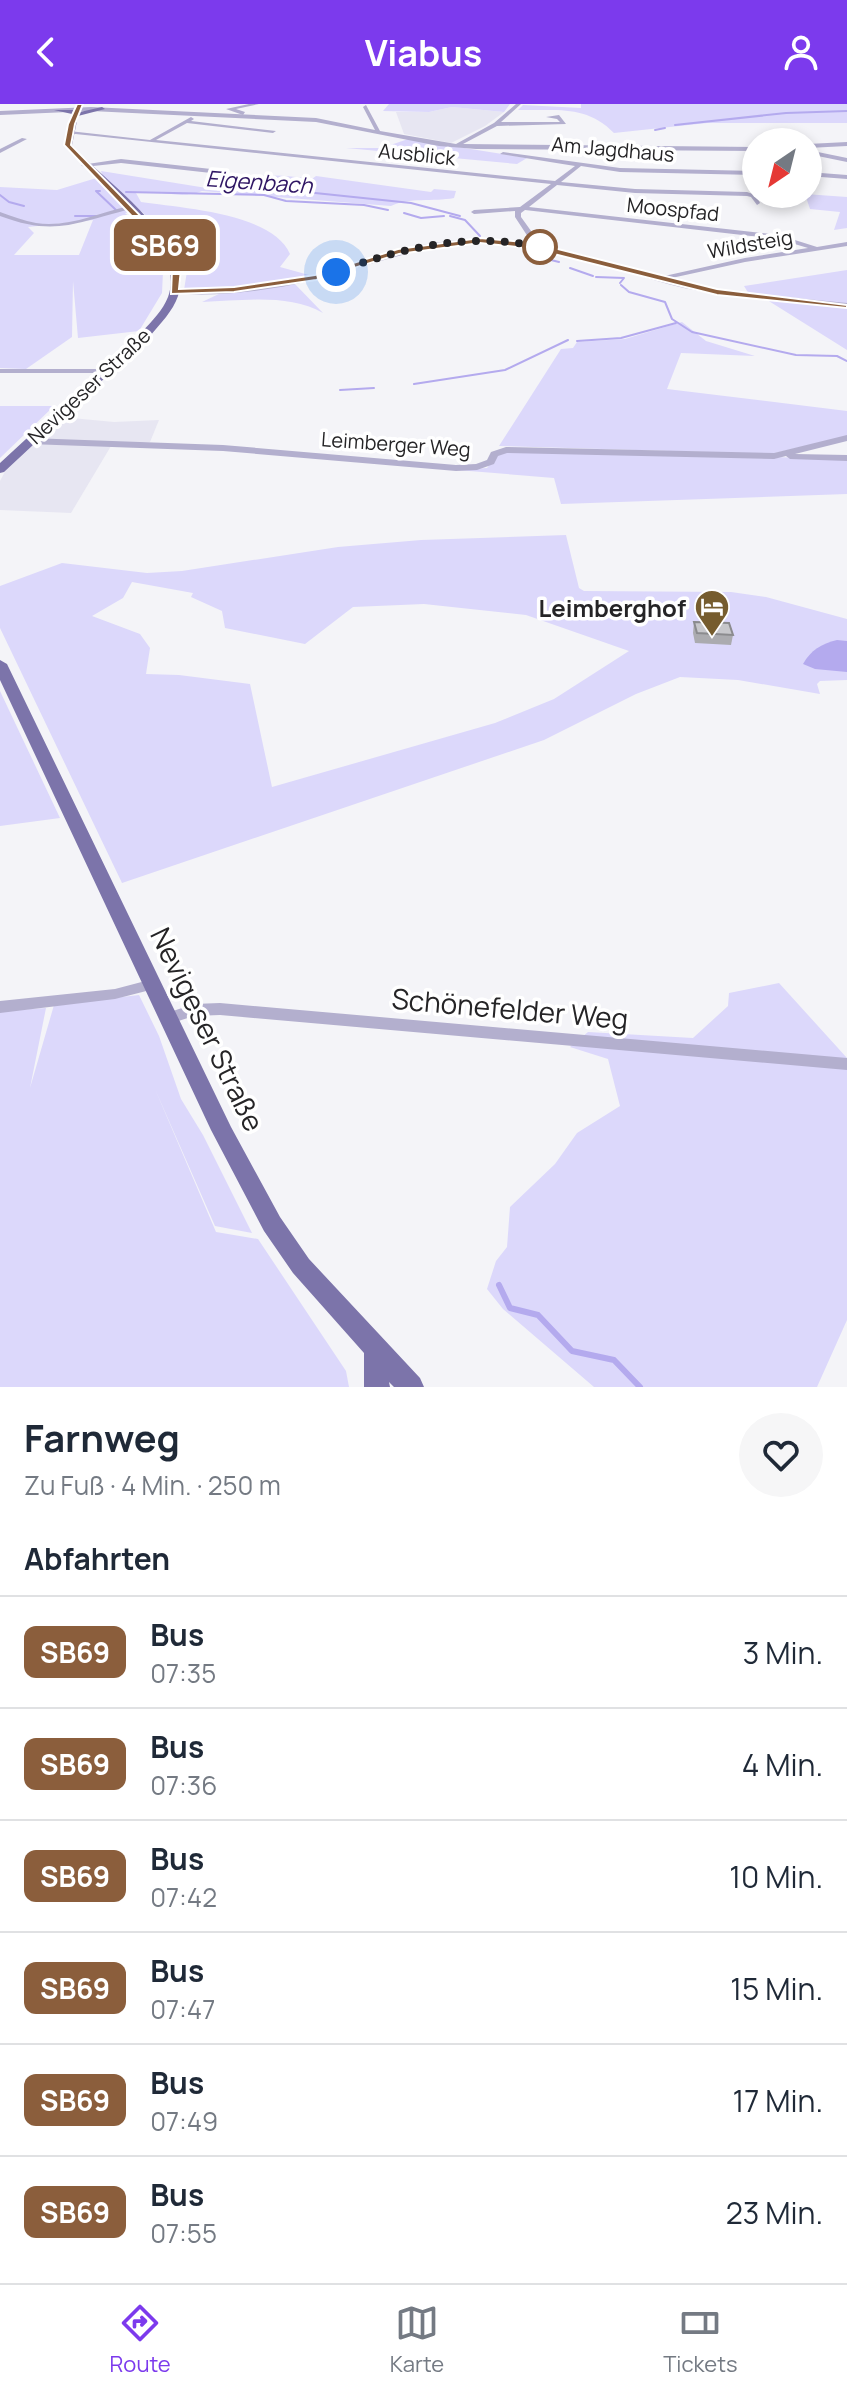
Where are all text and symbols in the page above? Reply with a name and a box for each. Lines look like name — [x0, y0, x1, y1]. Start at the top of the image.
text: Viabus — [365, 28, 482, 77]
icon: back — [24, 30, 68, 74]
icon: person — [779, 30, 823, 74]
north arrow — [742, 128, 822, 208]
map controls — [742, 128, 822, 208]
street label: Am Jagdhaus — [551, 130, 675, 168]
street label: Ausblick — [377, 137, 458, 172]
water label: Eigenbach — [205, 163, 314, 201]
street label: Moospfad — [626, 191, 720, 227]
line badge: SB69 — [109, 219, 221, 271]
street label: Wildsteig — [705, 223, 795, 265]
text: SB69 — [130, 226, 200, 264]
unlabelled marker — [523, 230, 557, 264]
your location — [316, 252, 356, 292]
street label: Nevigeser Straße — [22, 322, 156, 450]
street label: Leimberger Weg — [320, 425, 472, 463]
hotel icon: Leimberghof — [693, 588, 731, 638]
place label: Leimberghof — [538, 591, 686, 624]
street label: Nevigeser Straße — [142, 921, 274, 1137]
street label: Schönefelder Weg — [390, 979, 630, 1037]
text: Farnweg — [24, 1411, 180, 1463]
button: heart — [739, 1413, 823, 1497]
text: Zu Fuß · 4 Min. · 250 m — [24, 1467, 281, 1503]
text: Abfahrten — [24, 1538, 170, 1579]
text: Bus — [150, 1614, 204, 1655]
text: 3 Min. — [743, 1632, 823, 1673]
text: SB69 — [40, 1633, 110, 1671]
text: 07:35 — [150, 1655, 216, 1691]
text: Bus — [150, 1726, 204, 1767]
text: 4 Min. — [742, 1744, 823, 1785]
text: SB69 — [40, 1745, 110, 1783]
text: 07:36 — [150, 1767, 217, 1803]
text: Bus — [150, 1838, 204, 1879]
text: 10 Min. — [729, 1856, 823, 1897]
text: SB69 — [40, 1857, 110, 1895]
text: 07:42 — [150, 1879, 217, 1915]
text: Bus — [150, 1950, 204, 1991]
text: 15 Min. — [730, 1968, 823, 2009]
text: SB69 — [40, 1969, 110, 2007]
text: 07:47 — [150, 1991, 215, 2027]
text: Bus — [150, 2062, 204, 2103]
text: 17 Min. — [733, 2080, 823, 2121]
text: SB69 — [40, 2081, 110, 2119]
text: 07:49 — [150, 2103, 218, 2139]
text: Bus — [150, 2174, 204, 2215]
text: 23 Min. — [726, 2192, 823, 2233]
text: SB69 — [40, 2193, 110, 2231]
text: 07:55 — [150, 2215, 217, 2251]
tab: Route — [110, 2301, 171, 2379]
tab: Karte — [390, 2301, 444, 2379]
tab: Tickets — [663, 2301, 738, 2379]

